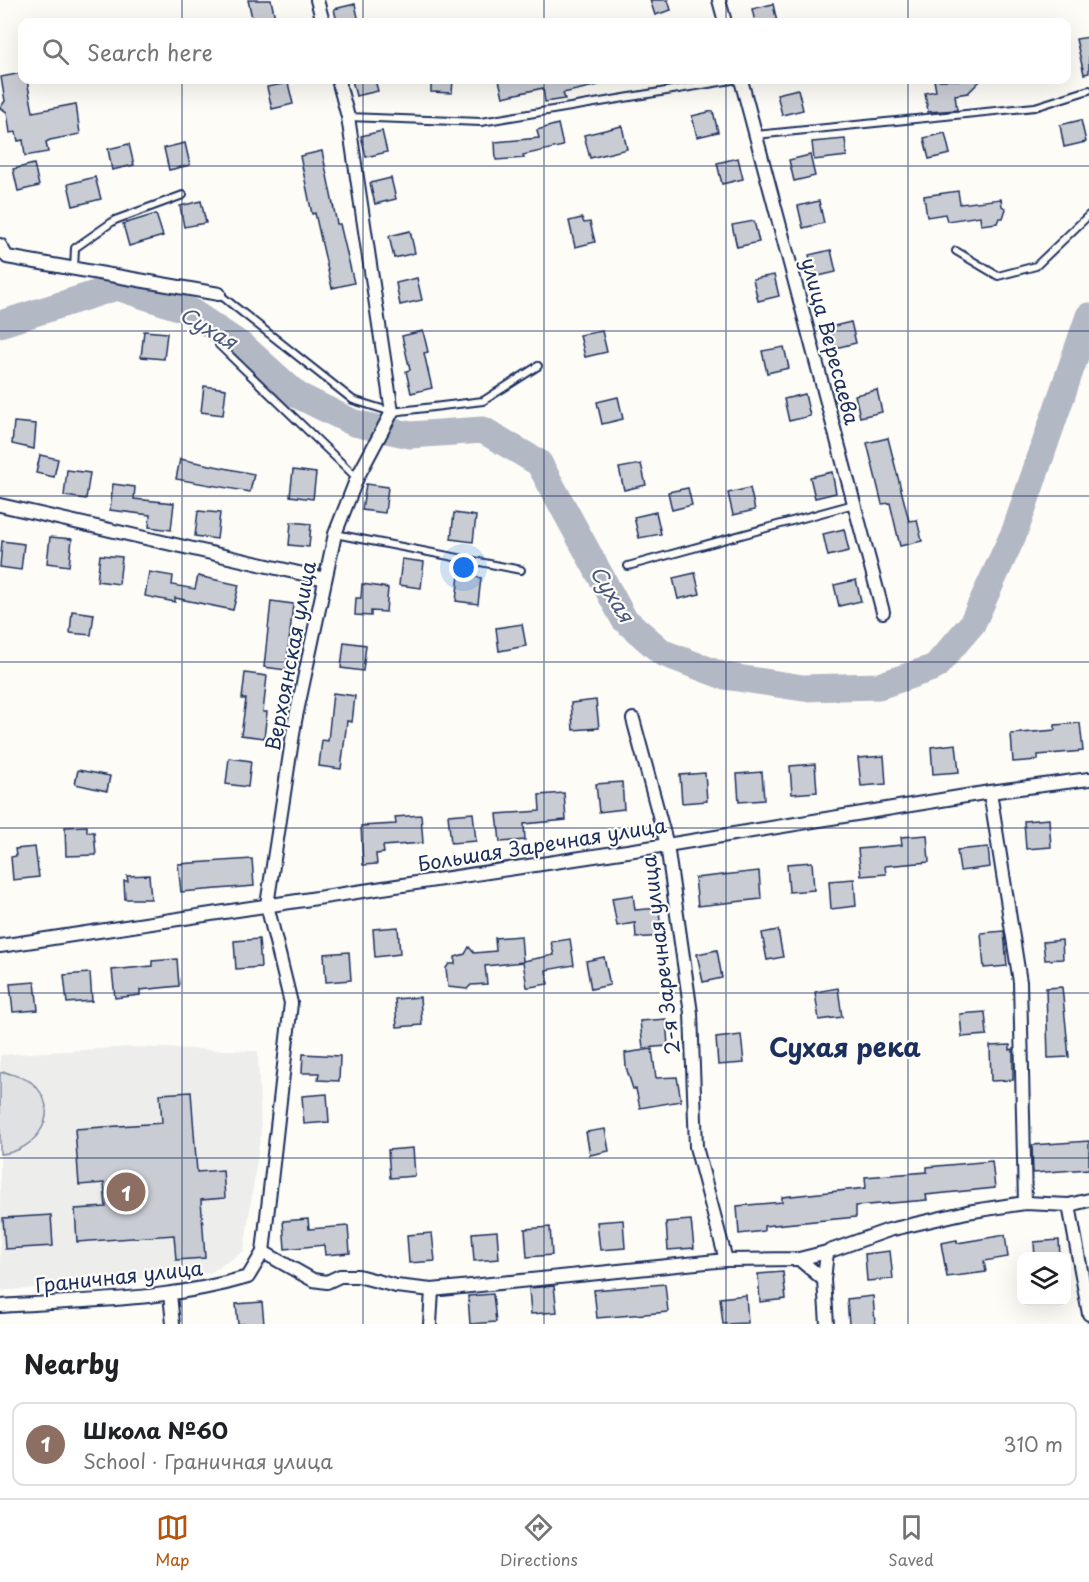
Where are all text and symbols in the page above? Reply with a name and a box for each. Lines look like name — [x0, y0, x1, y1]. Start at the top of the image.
search box — [18, 18, 1071, 84]
icon: search — [39, 35, 72, 68]
text: Search here — [87, 35, 213, 68]
street label: улица Вересаева — [794, 254, 868, 428]
water label: Сухая — [174, 297, 245, 358]
your location — [449, 553, 478, 582]
street label: Верхоянская улица — [257, 558, 323, 753]
water label: Сухая — [583, 558, 644, 629]
street label: Большая Заречная улица — [416, 809, 669, 878]
street label: 2-я Заречная улица — [633, 853, 687, 1056]
district label: Сухая река — [769, 1027, 921, 1066]
pin: 1 — [106, 1170, 146, 1214]
street label: Граничная улица — [34, 1252, 205, 1300]
map controls — [1017, 1252, 1071, 1306]
button: layers — [1017, 1252, 1071, 1306]
text: Nearby — [24, 1344, 119, 1383]
text: Школа №60 — [83, 1413, 228, 1446]
text: 1 — [41, 1429, 50, 1459]
text: 310 m — [1003, 1429, 1063, 1459]
text: School · Граничная улица — [83, 1446, 333, 1476]
tab: Map — [155, 1511, 189, 1571]
tab: Directions — [500, 1511, 578, 1571]
tab: Saved — [888, 1511, 934, 1571]

